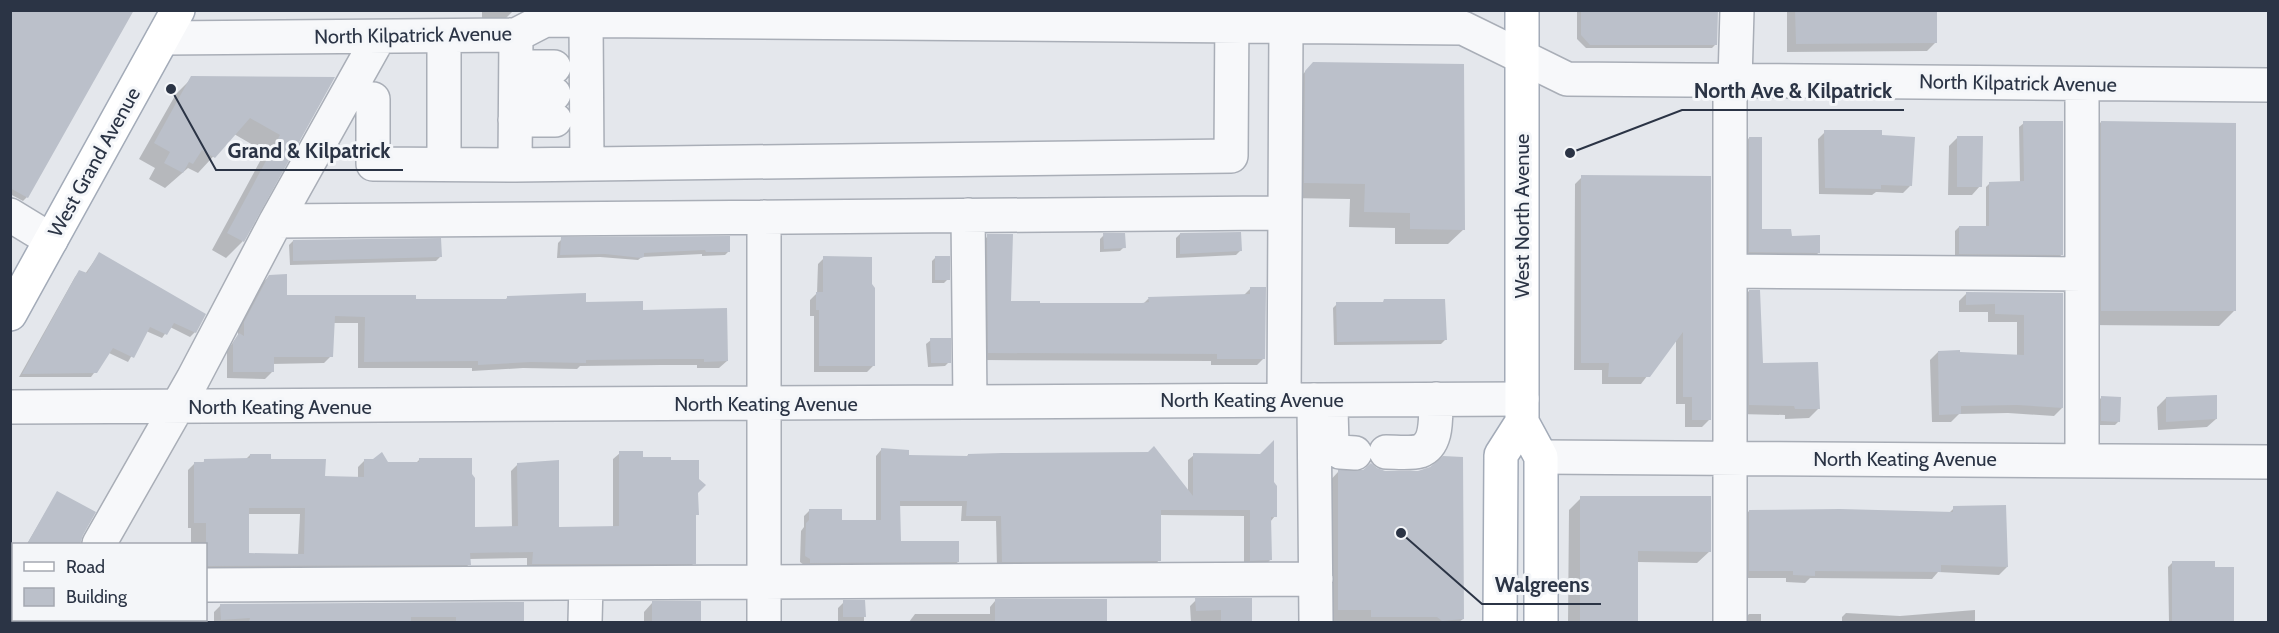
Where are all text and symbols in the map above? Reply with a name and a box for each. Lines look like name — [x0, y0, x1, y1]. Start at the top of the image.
street label: North Kilpatrick Avenue — [314, 21, 512, 49]
street label: North Kilpatrick Avenue — [1919, 69, 2117, 97]
callout: North Ave & Kilpatrick — [1682, 71, 1904, 110]
text: North Ave & Kilpatrick — [1694, 78, 1893, 103]
street label: West Grand Avenue — [43, 83, 145, 241]
callout: Grand & Kilpatrick — [216, 131, 403, 170]
street label: West North Avenue — [1510, 134, 1534, 298]
text: Grand & Kilpatrick — [228, 138, 391, 163]
street label: North Keating Avenue — [1160, 388, 1344, 412]
street label: North Keating Avenue — [674, 392, 858, 416]
street label: North Keating Avenue — [188, 395, 372, 419]
street label: North Keating Avenue — [1813, 447, 1997, 471]
legend — [12, 543, 207, 621]
text: Road — [66, 556, 105, 578]
callout: Walgreens — [1482, 565, 1601, 604]
text: Walgreens — [1495, 572, 1589, 597]
text: Building — [66, 586, 128, 608]

